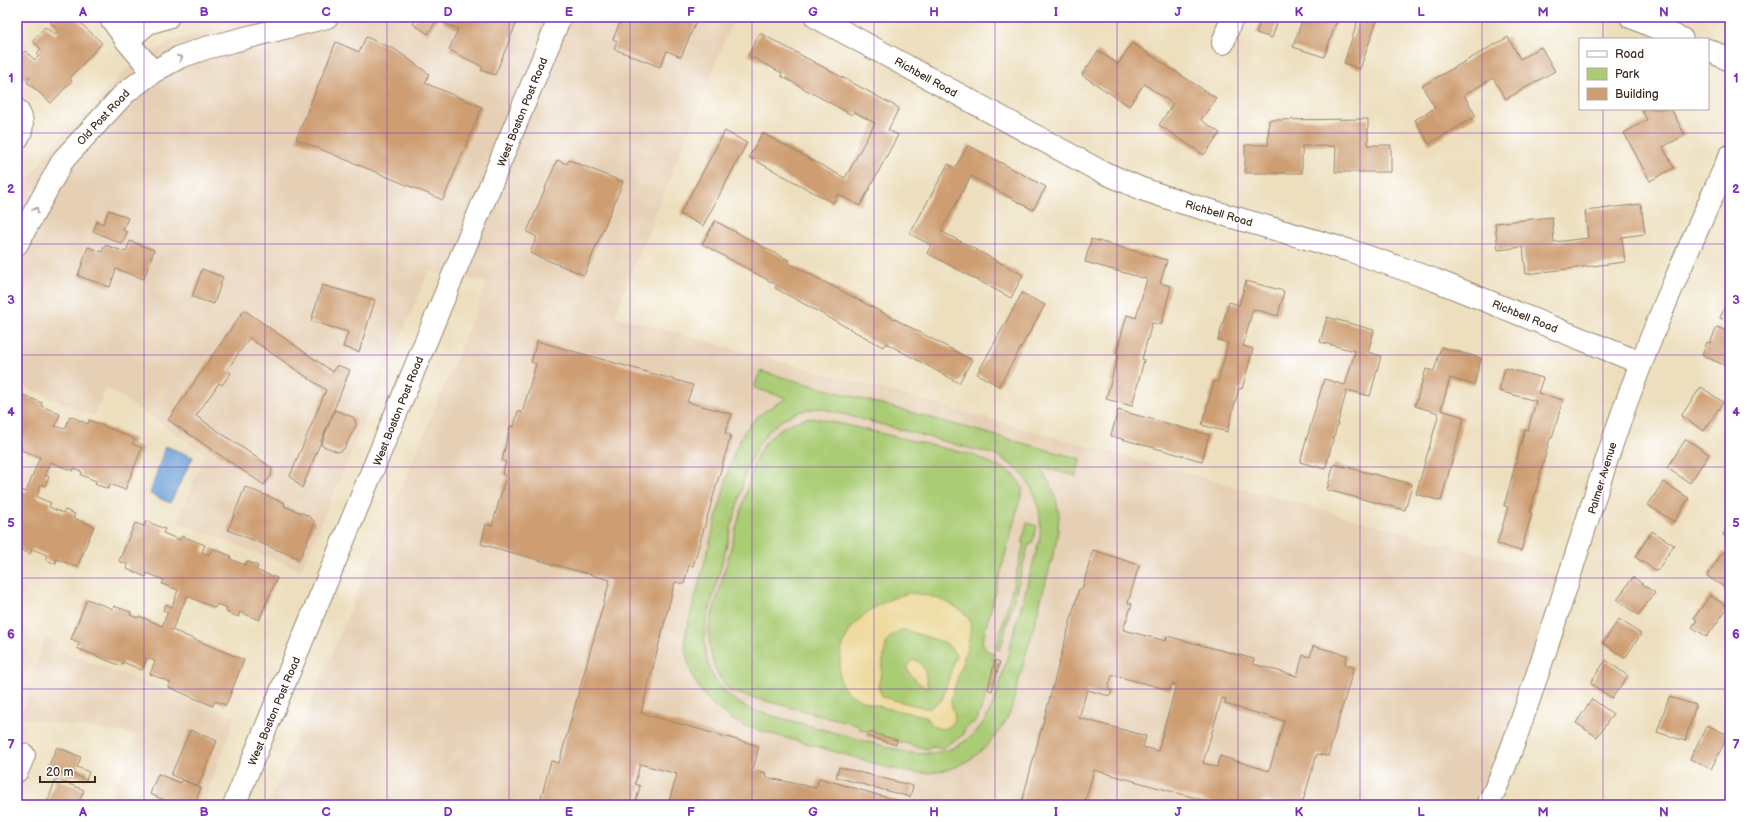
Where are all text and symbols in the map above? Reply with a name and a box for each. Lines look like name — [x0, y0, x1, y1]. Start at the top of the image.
text: A — [78, 4, 87, 20]
text: B — [199, 4, 209, 20]
text: C — [321, 4, 331, 20]
text: D — [443, 4, 453, 20]
text: E — [565, 4, 574, 20]
text: F — [687, 4, 695, 20]
text: G — [808, 4, 818, 20]
text: H — [929, 4, 939, 20]
text: I — [1054, 4, 1058, 20]
text: J — [1174, 4, 1182, 20]
text: K — [1295, 4, 1304, 20]
text: L — [1417, 4, 1425, 20]
text: M — [1537, 4, 1549, 20]
text: N — [1659, 4, 1669, 20]
legend — [1579, 38, 1709, 110]
text: Road — [1615, 47, 1644, 62]
one-way arrow — [177, 54, 184, 62]
street label: Richbell Road — [892, 55, 959, 100]
street label: West Boston Post Road — [495, 56, 550, 169]
text: Park — [1615, 67, 1639, 82]
text: 1 — [8, 70, 14, 86]
text: 1 — [1733, 70, 1739, 86]
street label: Old Post Road — [74, 87, 132, 148]
text: Building — [1615, 87, 1659, 102]
text: 2 — [7, 181, 15, 197]
text: 2 — [1732, 181, 1740, 197]
street label: Richbell Road — [1184, 198, 1254, 229]
one-way arrow — [31, 207, 38, 214]
text: 3 — [7, 292, 15, 308]
text: 3 — [1732, 292, 1740, 308]
street label: Richbell Road — [1490, 297, 1560, 336]
street label: West Boston Post Road — [371, 355, 426, 468]
text: 4 — [7, 404, 15, 420]
text: 4 — [1732, 404, 1740, 420]
street label: Palmer Avenue — [1585, 440, 1620, 516]
text: 5 — [7, 515, 15, 531]
text: 5 — [1732, 515, 1740, 531]
text: 6 — [7, 626, 15, 642]
text: 6 — [1732, 626, 1740, 642]
street label: West Boston Post Road — [246, 655, 303, 767]
text: 7 — [7, 737, 15, 753]
text: 7 — [1732, 737, 1740, 753]
scale bar — [40, 758, 95, 784]
text: 20 m — [46, 765, 73, 780]
text: A — [78, 804, 87, 820]
text: B — [199, 804, 209, 820]
text: C — [321, 804, 331, 820]
text: D — [443, 804, 453, 820]
text: E — [565, 804, 574, 820]
text: F — [687, 804, 695, 820]
text: G — [808, 804, 818, 820]
text: H — [929, 804, 939, 820]
text: I — [1054, 804, 1058, 820]
text: J — [1174, 804, 1182, 820]
text: K — [1295, 804, 1304, 820]
text: L — [1417, 804, 1425, 820]
text: M — [1537, 804, 1549, 820]
text: N — [1659, 804, 1669, 820]

